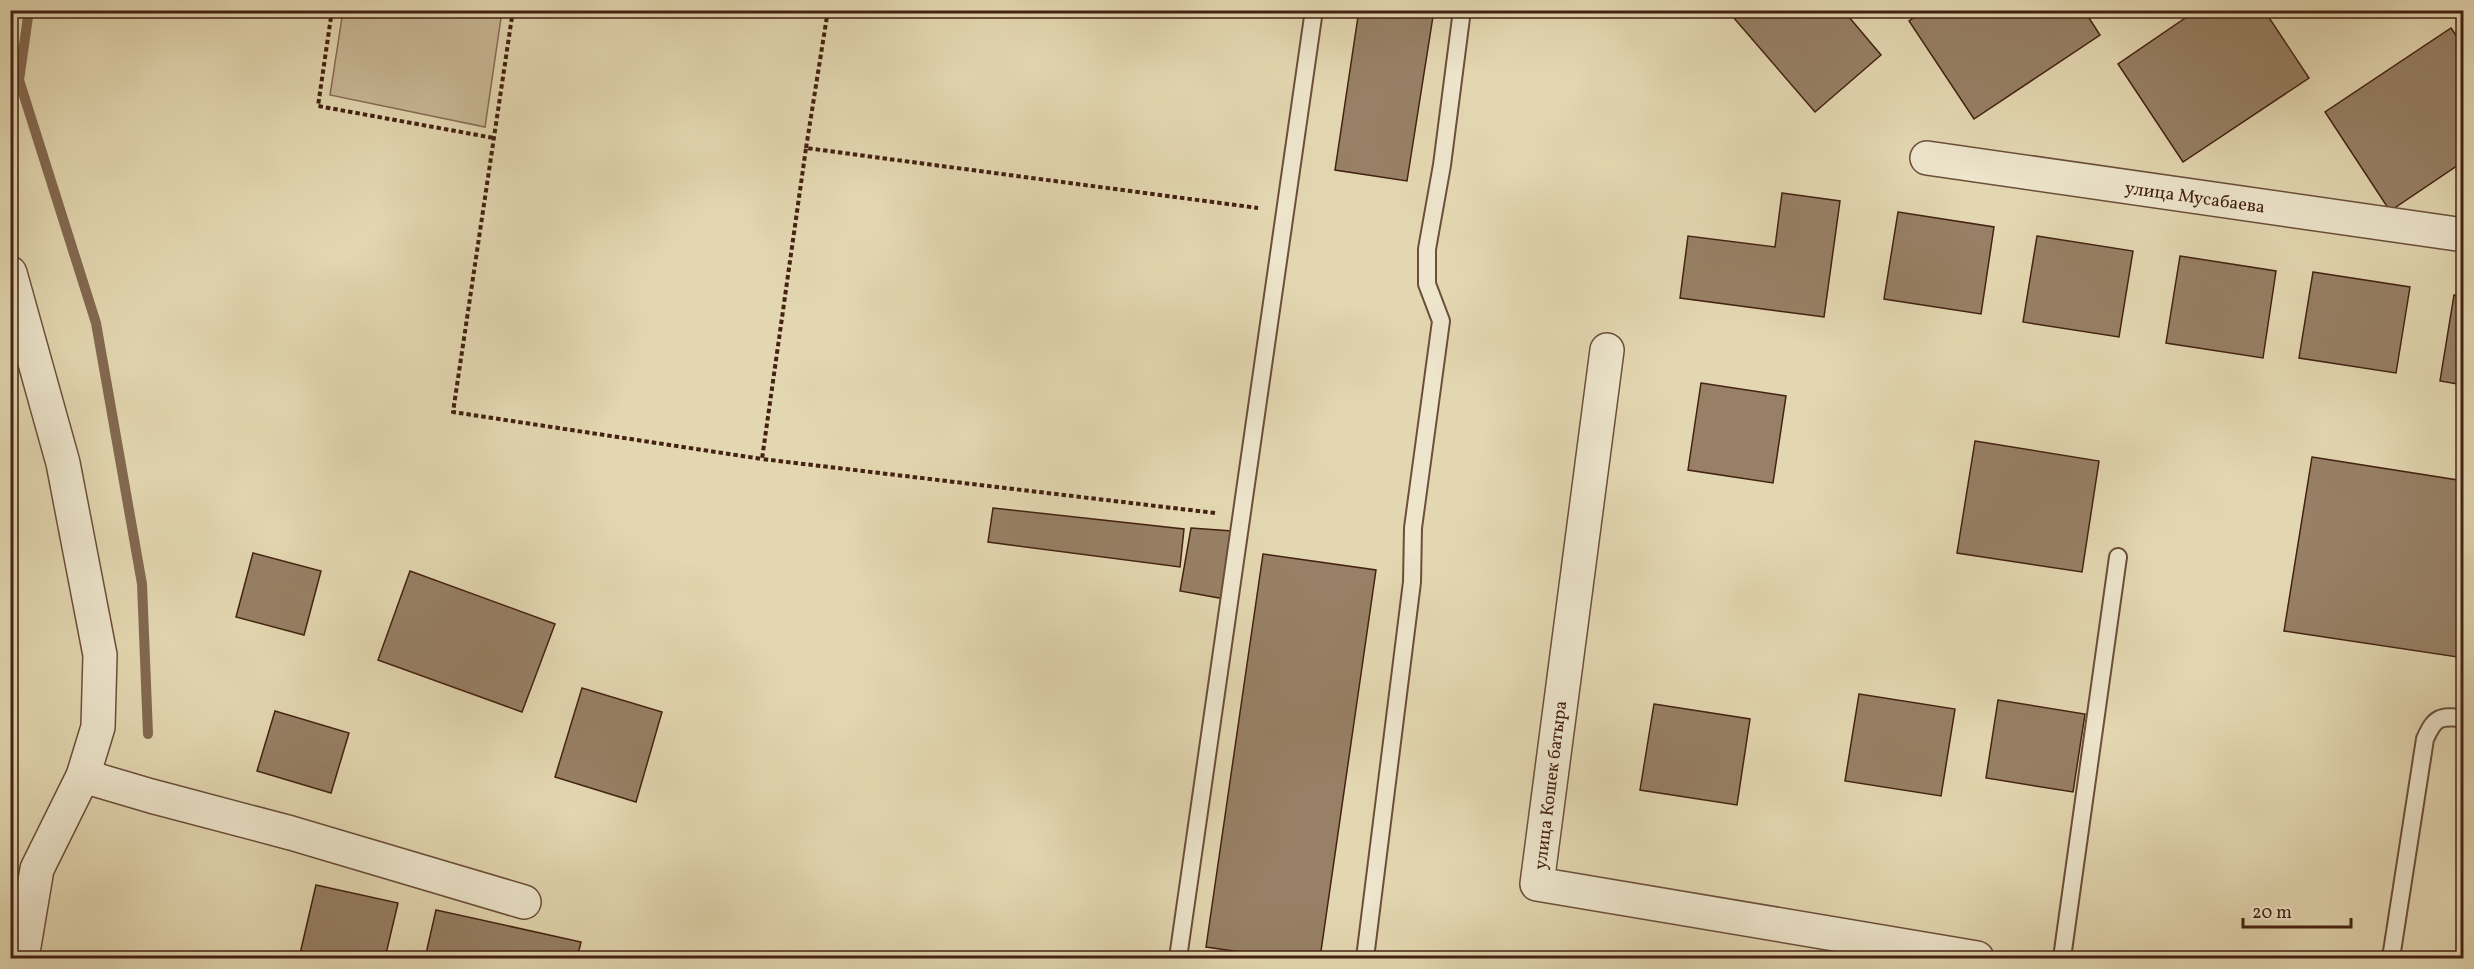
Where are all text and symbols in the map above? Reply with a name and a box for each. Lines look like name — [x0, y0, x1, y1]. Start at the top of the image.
street label: улица Мусабаева — [2123, 176, 2266, 221]
street label: улица Кошек батыра — [1529, 699, 1574, 871]
scale bar — [2243, 891, 2351, 929]
text: 20 m — [2252, 901, 2292, 926]

